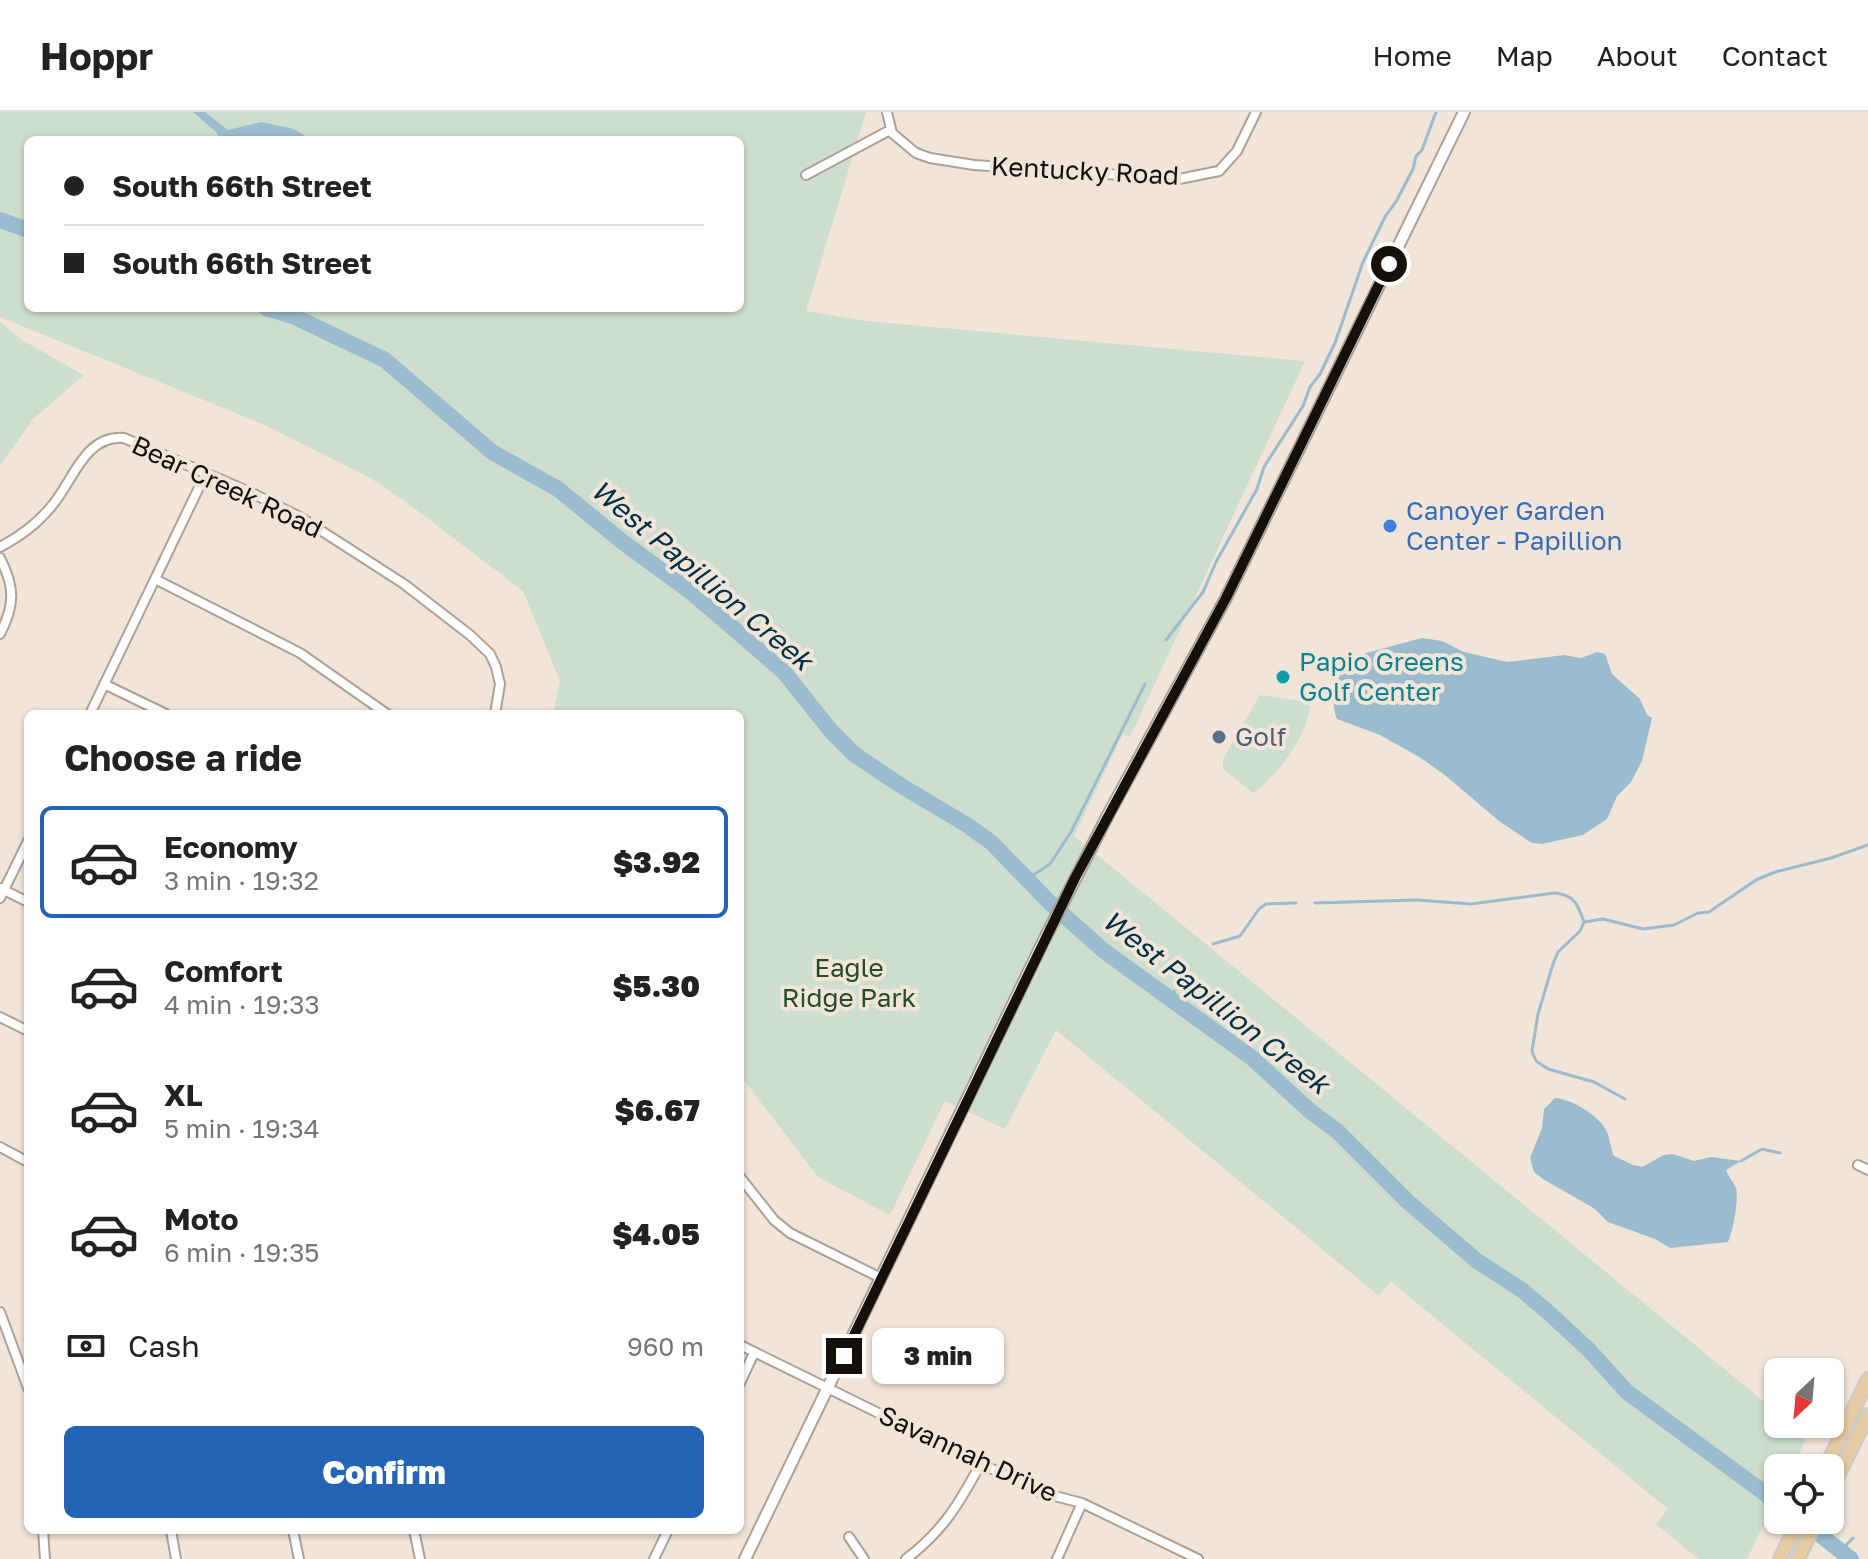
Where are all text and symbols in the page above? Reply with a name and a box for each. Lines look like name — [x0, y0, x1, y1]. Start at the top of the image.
text: Hoppr — [40, 33, 153, 78]
text: Home — [1373, 39, 1452, 72]
text: Map — [1496, 39, 1553, 72]
text: About — [1597, 39, 1678, 72]
text: Contact — [1722, 39, 1828, 72]
street label: Kentucky Road — [990, 150, 1180, 191]
text: South 66th Street — [112, 168, 372, 204]
text: South 66th Street — [112, 245, 372, 281]
route start — [1371, 246, 1407, 282]
street label: Bear Creek Road — [127, 429, 327, 544]
water label: West Papillion Creek — [585, 473, 822, 679]
place label: Canoyer Garden Center - Papillion — [1406, 495, 1623, 556]
marker: Canoyer Garden Center - Papillion — [1381, 517, 1399, 535]
place label: Papio Greens Golf Center — [1299, 646, 1464, 707]
marker: Papio Greens Golf Center — [1274, 668, 1292, 686]
place label: Golf — [1235, 721, 1286, 752]
marker: Golf — [1210, 728, 1228, 746]
text: Choose a ride — [64, 736, 302, 779]
icon: car — [68, 826, 140, 898]
text: Economy — [164, 829, 298, 865]
text: $3.92 — [613, 844, 700, 880]
text: 3 min · 19:32 — [164, 865, 319, 896]
water label: West Papillion Creek — [1097, 903, 1339, 1102]
icon: car — [68, 950, 140, 1022]
park label: Eagle Ridge Park — [782, 952, 917, 1013]
text: Comfort — [164, 953, 283, 989]
text: $5.30 — [612, 968, 700, 1004]
text: 4 min · 19:33 — [164, 989, 320, 1020]
icon: car — [68, 1074, 140, 1146]
text: XL — [164, 1077, 203, 1113]
text: $6.67 — [615, 1092, 700, 1128]
text: 5 min · 19:34 — [164, 1113, 320, 1144]
icon: car — [68, 1198, 140, 1270]
text: Moto — [164, 1201, 239, 1237]
text: $4.05 — [612, 1216, 700, 1252]
text: 6 min · 19:35 — [164, 1237, 319, 1268]
icon: cash — [64, 1324, 108, 1368]
text: Cash — [128, 1328, 200, 1364]
callout: 3 min — [872, 1328, 1004, 1384]
text: 960 m — [627, 1331, 704, 1362]
route end — [826, 1338, 862, 1374]
text: 3 min — [904, 1340, 972, 1371]
north arrow — [1764, 1358, 1844, 1438]
map controls — [1764, 1358, 1844, 1534]
street label: Savannah Drive — [874, 1399, 1062, 1508]
button: Confirm — [64, 1426, 704, 1518]
button: locate — [1764, 1454, 1844, 1534]

